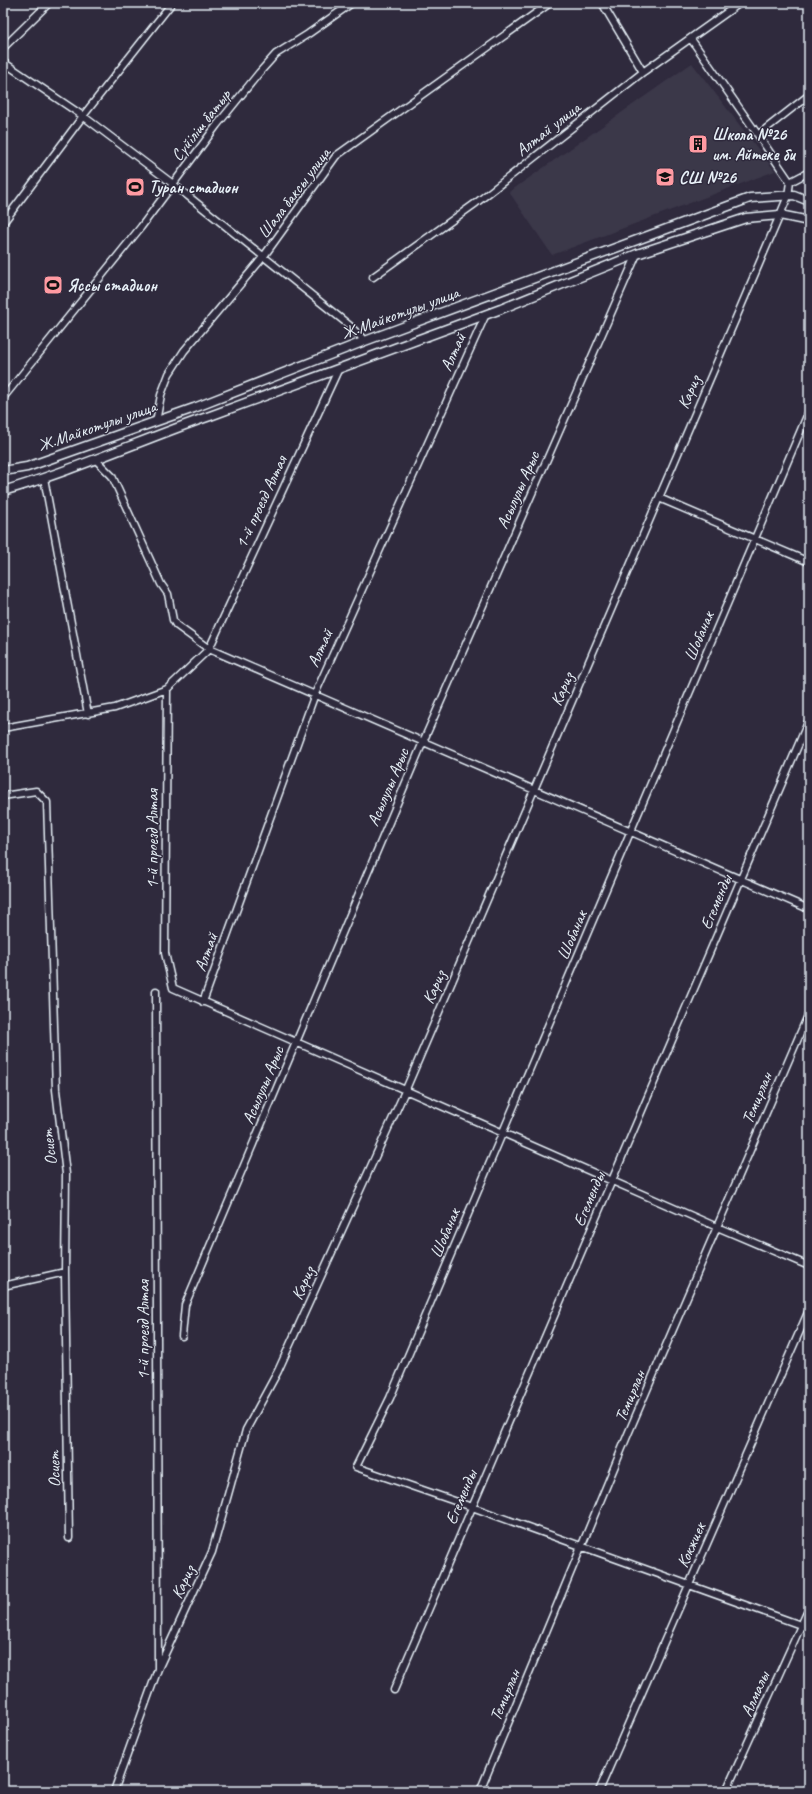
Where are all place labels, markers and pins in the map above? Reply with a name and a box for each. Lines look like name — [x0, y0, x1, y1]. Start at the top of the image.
place label: Школа №26 им. Айтеке би — [712, 124, 796, 165]
building icon: Школа №26 им. Айтеке би — [687, 133, 709, 155]
school or university icon: СШ №26 — [654, 166, 676, 188]
place label: СШ №26 — [679, 167, 737, 188]
sports icon: Туран стадион — [124, 176, 146, 198]
place label: Туран стадион — [149, 177, 239, 198]
sports icon: Яссы стадион — [42, 274, 64, 296]
place label: Яссы стадион — [67, 275, 159, 296]

